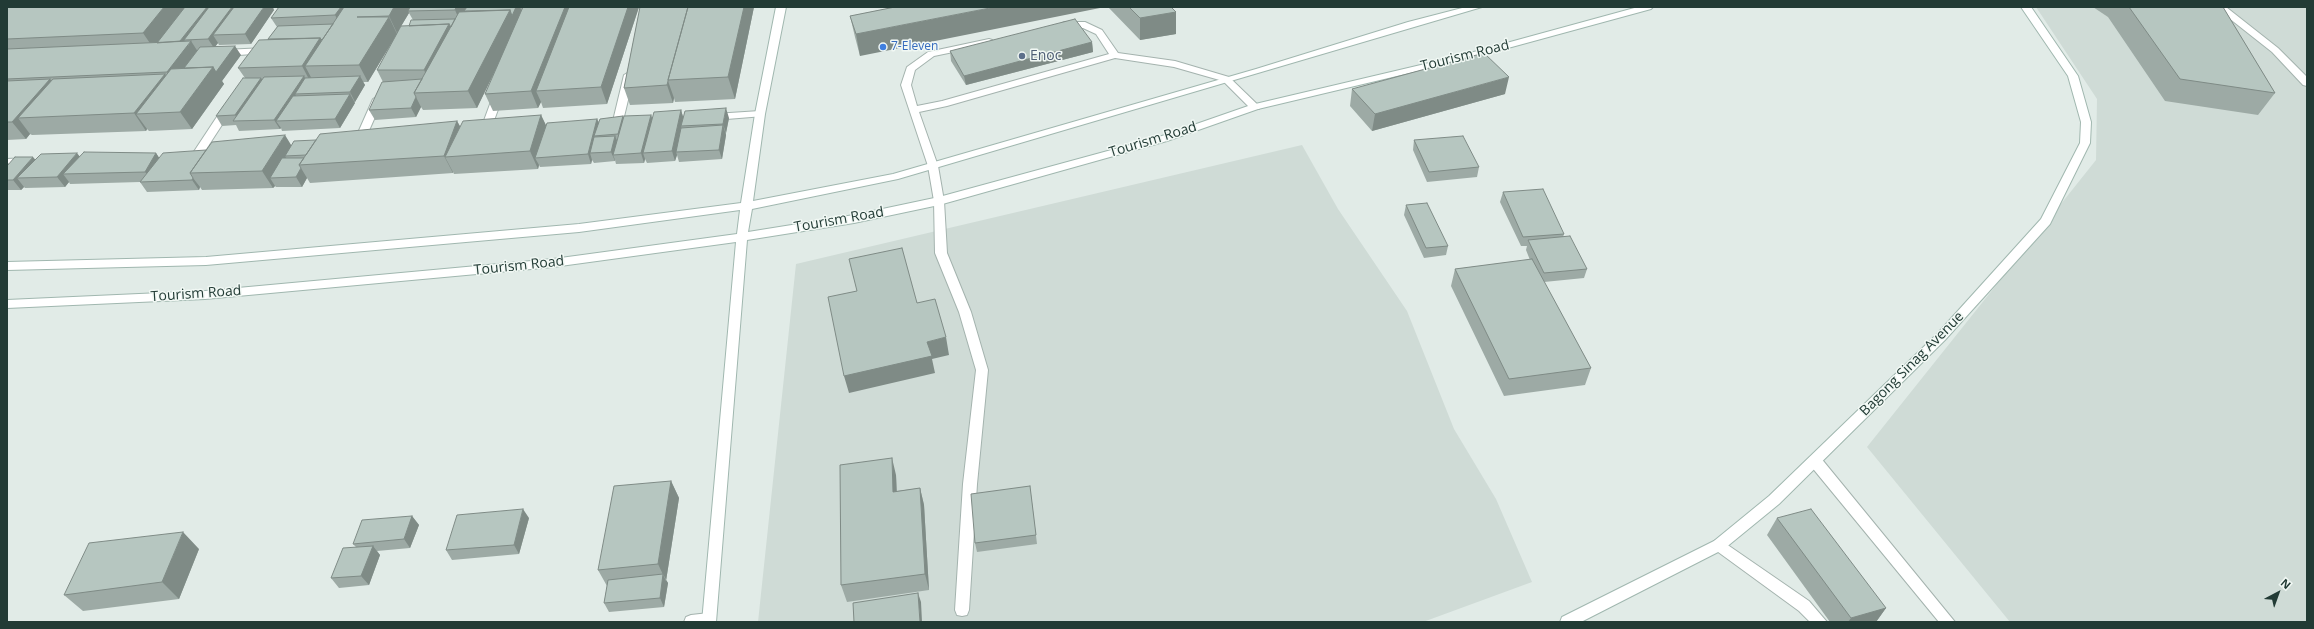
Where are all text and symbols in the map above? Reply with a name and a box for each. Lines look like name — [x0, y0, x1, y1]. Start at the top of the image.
street label: Tourism Road — [1419, 37, 1511, 75]
place label: 7-Eleven — [891, 40, 938, 54]
marker: 7-Eleven — [878, 42, 888, 52]
place label: Enoc — [1030, 48, 1061, 64]
marker: Enoc — [1017, 51, 1027, 61]
street label: Tourism Road — [1107, 119, 1199, 161]
street label: Tourism Road — [793, 204, 885, 236]
street label: Tourism Road — [473, 253, 565, 279]
street label: Tourism Road — [150, 282, 242, 306]
street label: Bagong Sinag Avenue — [1856, 308, 1968, 420]
north arrow — [2258, 573, 2298, 613]
text: N — [2278, 575, 2294, 592]

